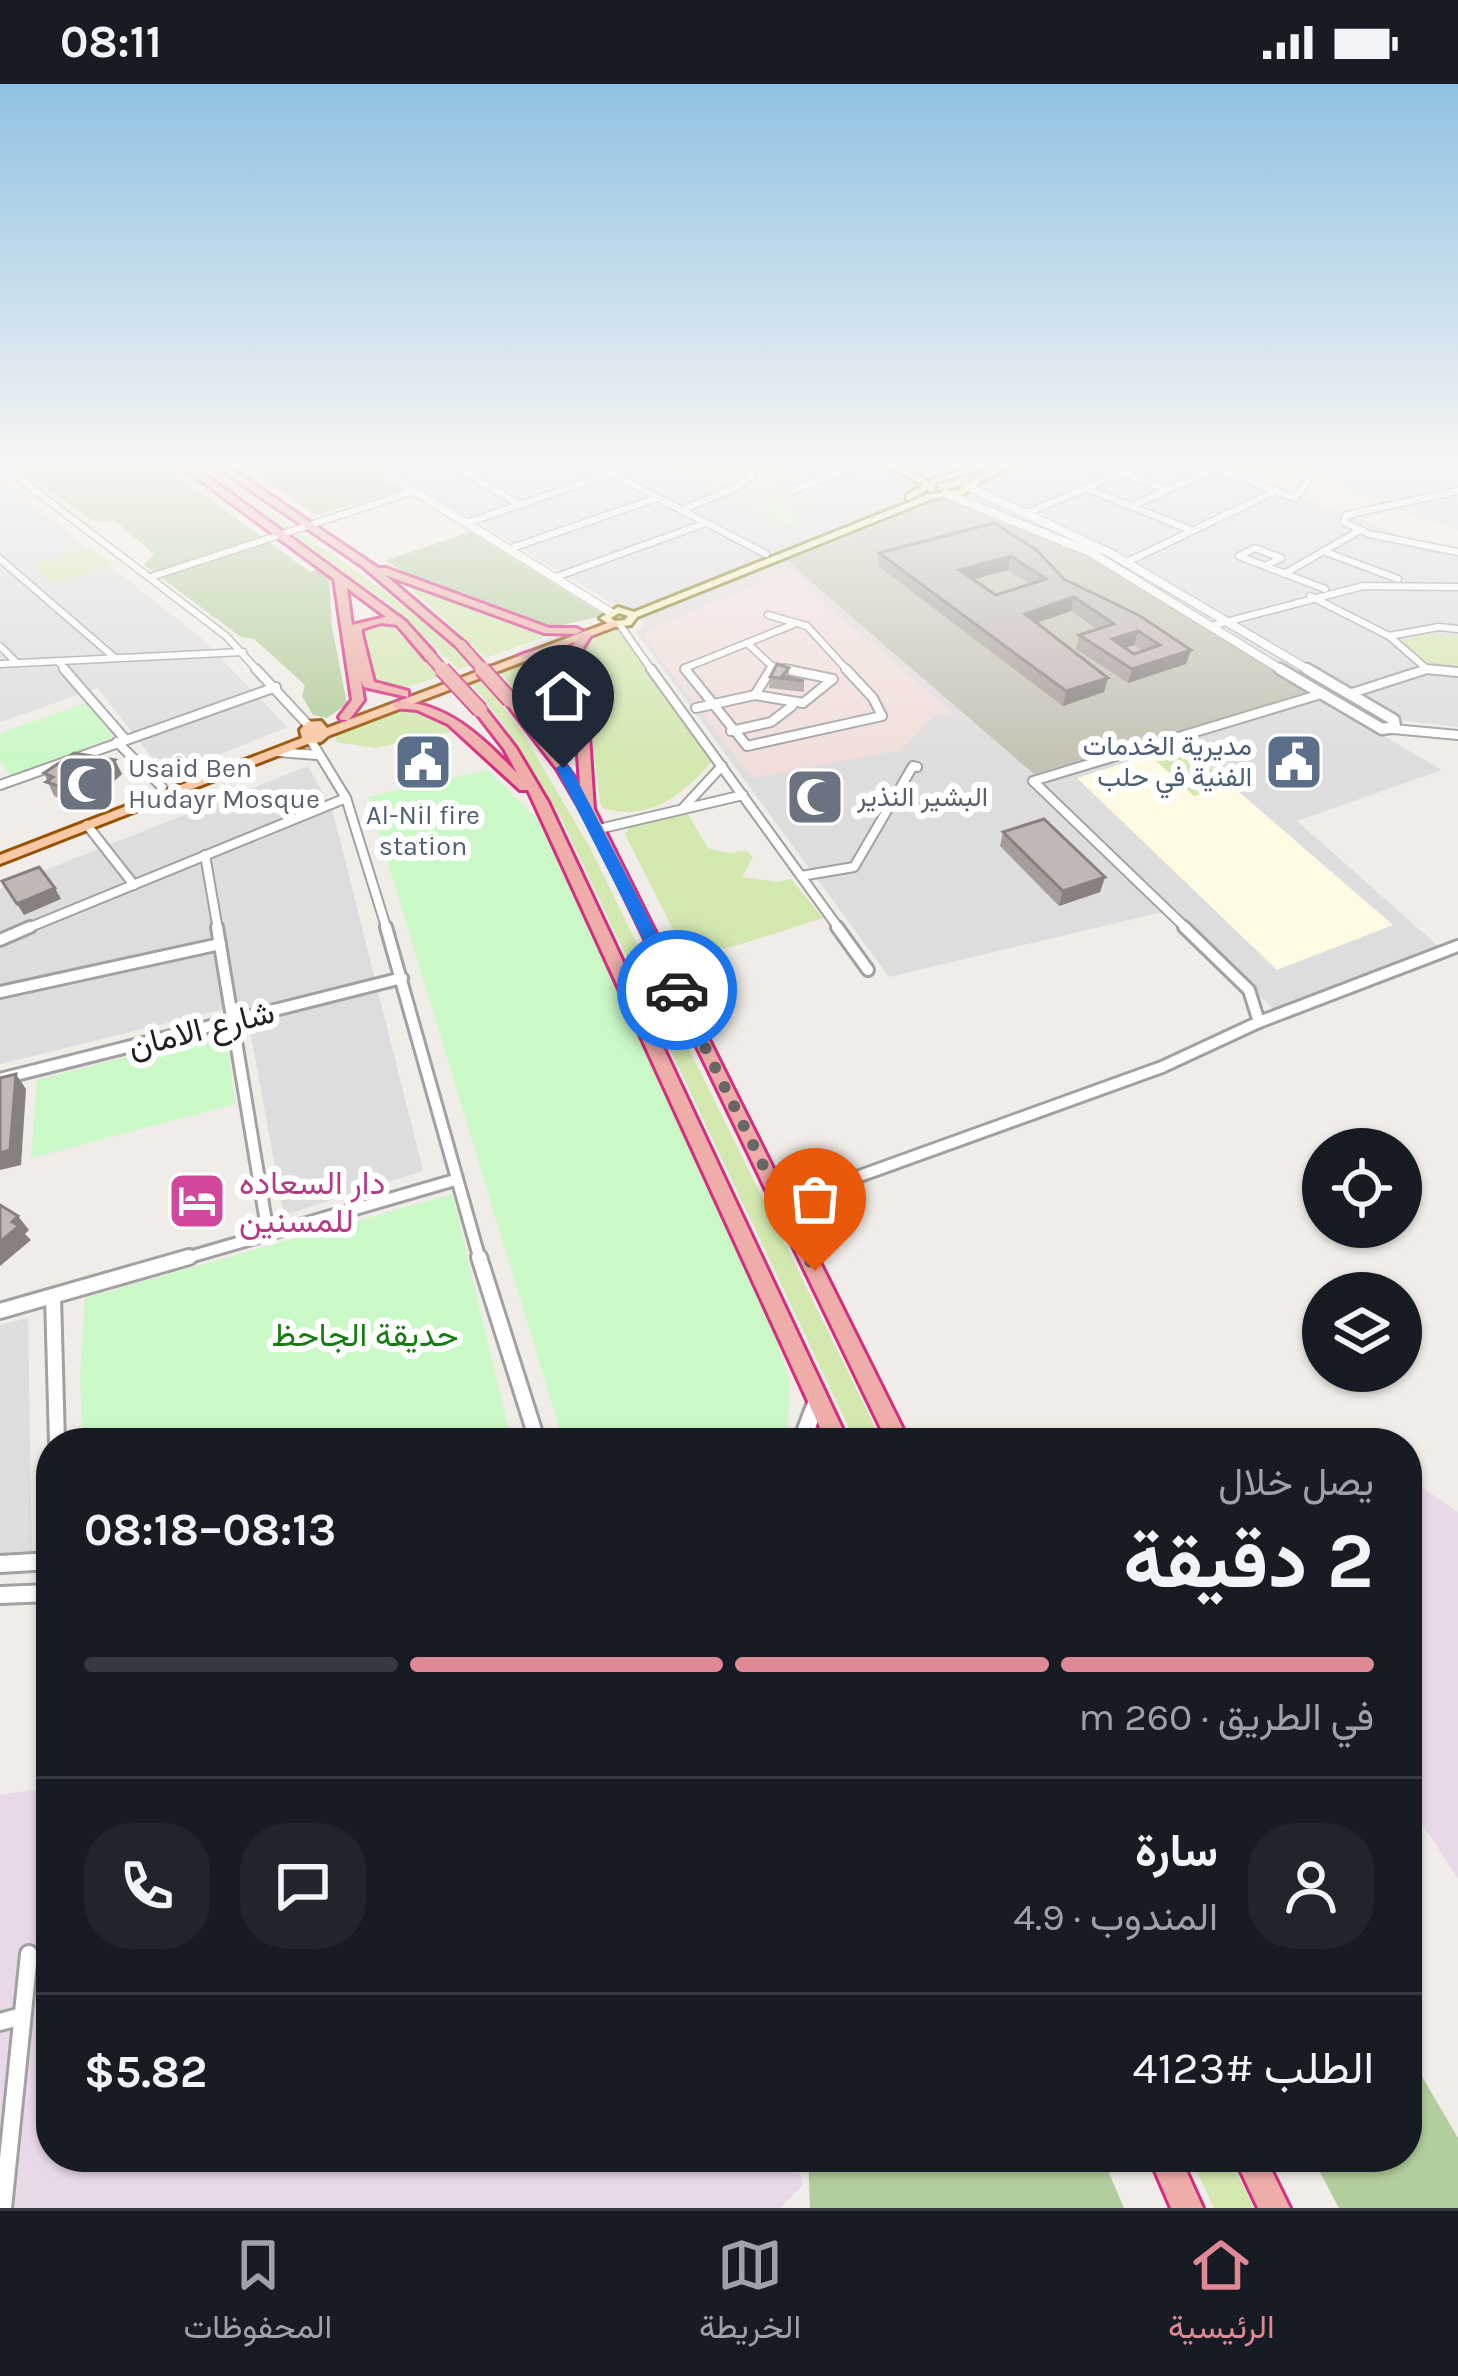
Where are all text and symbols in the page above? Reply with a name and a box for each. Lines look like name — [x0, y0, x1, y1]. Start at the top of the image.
text: 08:11 — [60, 16, 162, 68]
pin — [512, 645, 614, 768]
icon: home — [530, 663, 596, 729]
place label: مديرية الخدمات الفنية في حلب — [1083, 730, 1252, 799]
public building icon: Al-Nil fire station — [392, 731, 454, 793]
public building icon: مديرية الخدمات الفنية في حلب — [1263, 731, 1325, 793]
place label: Usaid Ben Hudayr Mosque — [128, 752, 320, 815]
mosque icon: Usaid Ben Hudayr Mosque — [55, 753, 117, 815]
mosque icon: البشير النذير — [784, 766, 846, 828]
place label: البشير النذير — [856, 781, 988, 814]
place label: Al-Nil fire station — [366, 799, 480, 862]
courier — [617, 930, 737, 1050]
icon: car — [644, 957, 710, 1023]
street label: شارع الامان — [124, 992, 279, 1068]
map controls — [1302, 1128, 1422, 1392]
button: locate — [1302, 1128, 1422, 1248]
pin — [764, 1148, 866, 1271]
place label: دار السعاده للمسنين — [239, 1164, 385, 1240]
icon: bag — [782, 1166, 848, 1232]
hotel icon: دار السعاده للمسنين — [166, 1170, 228, 1232]
button: layers — [1302, 1272, 1422, 1392]
park label: حديقة الجاحظ — [272, 1316, 458, 1354]
text: يصل خلال — [1218, 1459, 1374, 1505]
text: 08:13–08:18 — [84, 1504, 336, 1556]
text: 2 دقيقة — [1123, 1515, 1374, 1607]
text: في الطريق · 260 m — [1078, 1694, 1374, 1740]
button: phone — [84, 1823, 210, 1949]
button: chat — [240, 1823, 366, 1949]
button: person — [1248, 1823, 1374, 1949]
text: سارة — [1135, 1825, 1218, 1877]
text: المندوب · 4.9 — [1013, 1894, 1218, 1940]
text: الطلب #4123 — [1133, 2042, 1374, 2094]
text: $5.82 — [84, 2046, 207, 2098]
tab: المحفوظات — [183, 2232, 332, 2356]
tab: الخريطة — [699, 2232, 801, 2356]
tab: الرئيسية — [1168, 2232, 1275, 2356]

